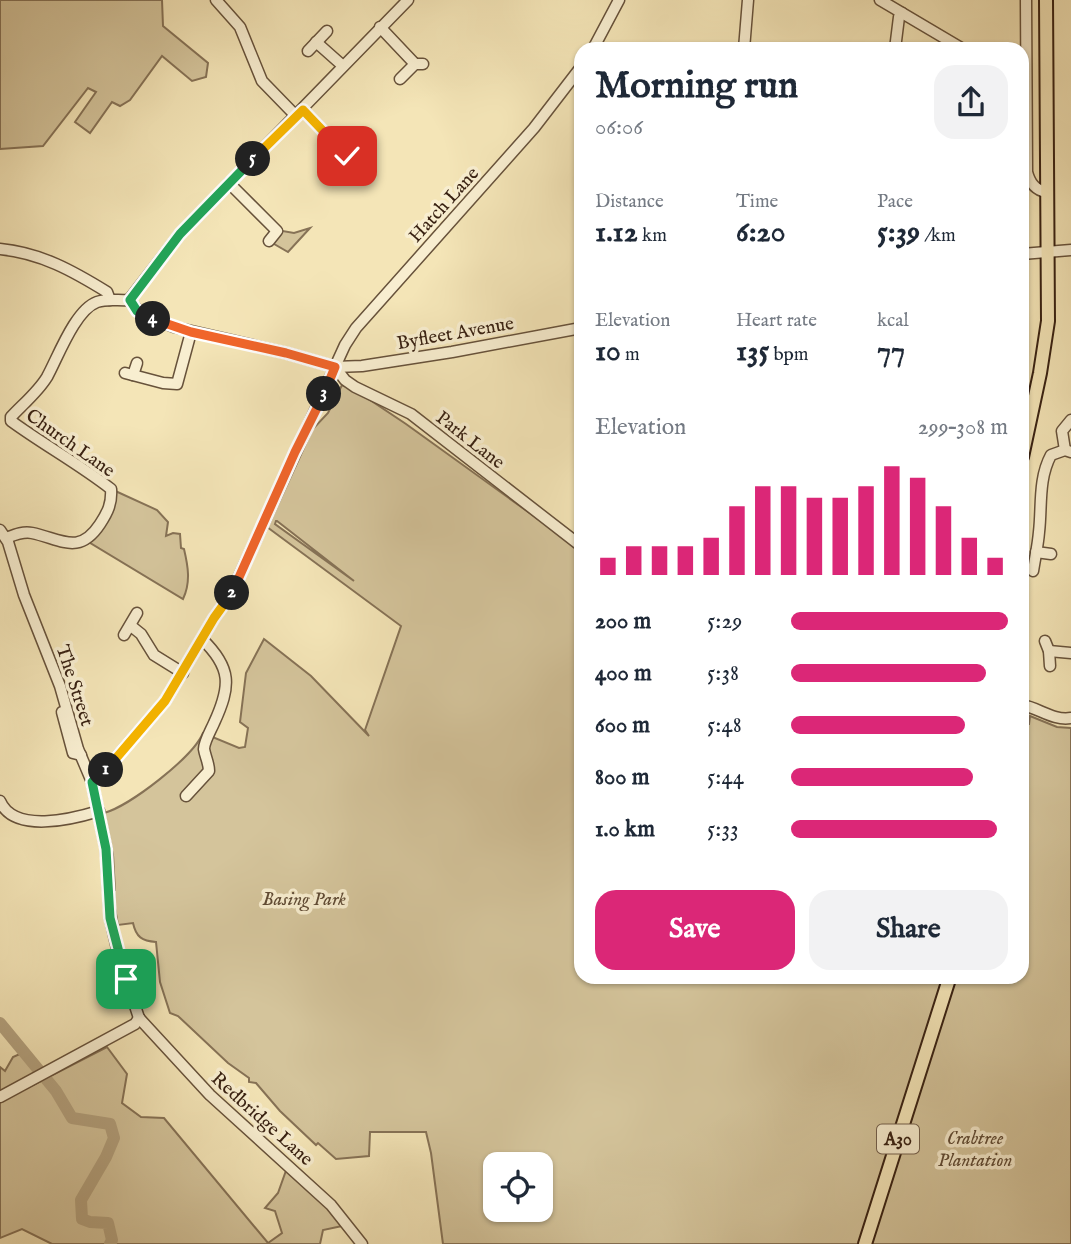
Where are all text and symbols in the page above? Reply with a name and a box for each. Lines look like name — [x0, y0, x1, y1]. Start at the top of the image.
text: Morning run — [595, 63, 798, 111]
button: share — [934, 65, 1008, 139]
text: 06:06 — [595, 113, 643, 142]
pin — [317, 126, 377, 186]
icon: check — [328, 137, 366, 175]
pin: 5 — [236, 142, 270, 176]
text: 5 — [249, 146, 256, 170]
street label: Hatch Lane — [404, 162, 485, 248]
text: Distance — [595, 190, 664, 214]
text: Time — [736, 190, 778, 214]
text: Pace — [877, 190, 913, 214]
text: 1.12 — [595, 214, 638, 252]
text: 6:20 — [736, 214, 785, 252]
text: 5:39 — [877, 214, 920, 252]
text: km — [638, 224, 667, 248]
text: /km — [920, 224, 956, 248]
pin: 4 — [136, 302, 170, 336]
text: 4 — [148, 306, 157, 330]
text: Elevation — [595, 309, 670, 333]
text: Heart rate — [736, 309, 817, 333]
text: kcal — [877, 309, 909, 333]
street label: Byfleet Avenue — [395, 312, 516, 356]
text: 10 — [595, 333, 621, 371]
text: 135 — [736, 333, 769, 371]
text: 77 — [877, 333, 905, 371]
text: m — [621, 343, 640, 367]
text: bpm — [769, 343, 809, 367]
pin: 3 — [306, 376, 342, 412]
text: 3 — [320, 381, 327, 405]
street label: Church Lane — [21, 404, 119, 483]
street label: Park Lane — [431, 406, 509, 475]
text: Elevation — [595, 413, 686, 442]
text: 299–308 m — [918, 413, 1008, 442]
pin: 2 — [215, 576, 250, 610]
text: 2 — [227, 580, 236, 604]
text: 200 m — [595, 607, 651, 636]
text: 5:29 — [707, 607, 742, 636]
street label: The Street — [50, 642, 99, 730]
text: 400 m — [595, 659, 652, 688]
text: 5:38 — [707, 659, 739, 688]
text: 600 m — [595, 711, 650, 740]
text: 5:48 — [707, 711, 742, 740]
pin: 1 — [88, 752, 124, 788]
text: 1 — [102, 757, 109, 781]
text: 800 m — [595, 763, 649, 792]
text: 5:44 — [707, 763, 744, 792]
text: 1.0 km — [595, 815, 655, 844]
text: 5:33 — [707, 815, 739, 844]
park label: Basing Park — [262, 888, 346, 912]
button: Save — [595, 890, 795, 970]
button: Share — [809, 890, 1008, 970]
pin — [96, 949, 156, 1009]
icon: arrive — [107, 960, 145, 998]
street label: Redbridge Lane — [206, 1067, 318, 1172]
road number: A30 — [877, 1124, 919, 1154]
park label: Crabtree Plantation — [938, 1127, 1012, 1173]
map controls — [483, 1152, 553, 1222]
button: locate — [483, 1152, 553, 1222]

